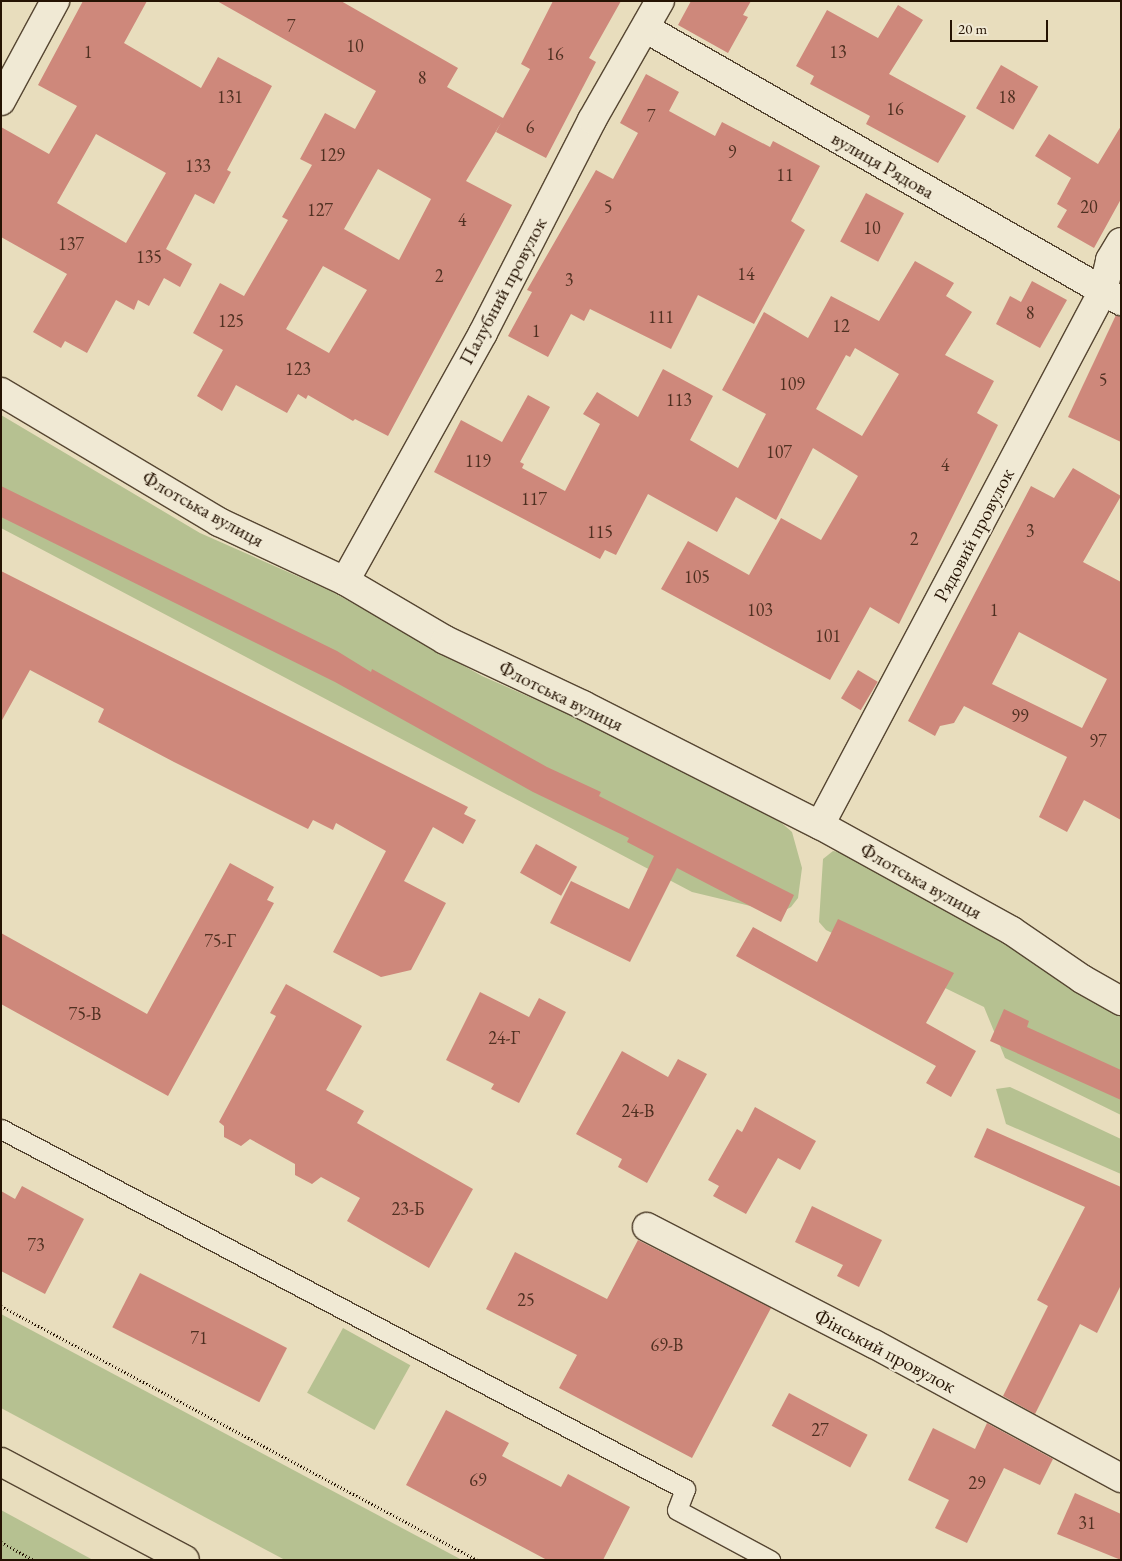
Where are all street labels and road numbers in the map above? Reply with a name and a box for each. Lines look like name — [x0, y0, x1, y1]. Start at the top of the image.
street label: вулиця Рядова — [827, 126, 939, 204]
street label: Палубний провулок — [454, 213, 552, 369]
street label: Рядовий провулок — [929, 464, 1019, 606]
street label: Флотська вулиця — [138, 466, 268, 552]
street label: Флотська вулиця — [495, 655, 627, 737]
street label: Флотська вулиця — [856, 838, 986, 924]
street label: Фінський провулок — [810, 1304, 960, 1398]

